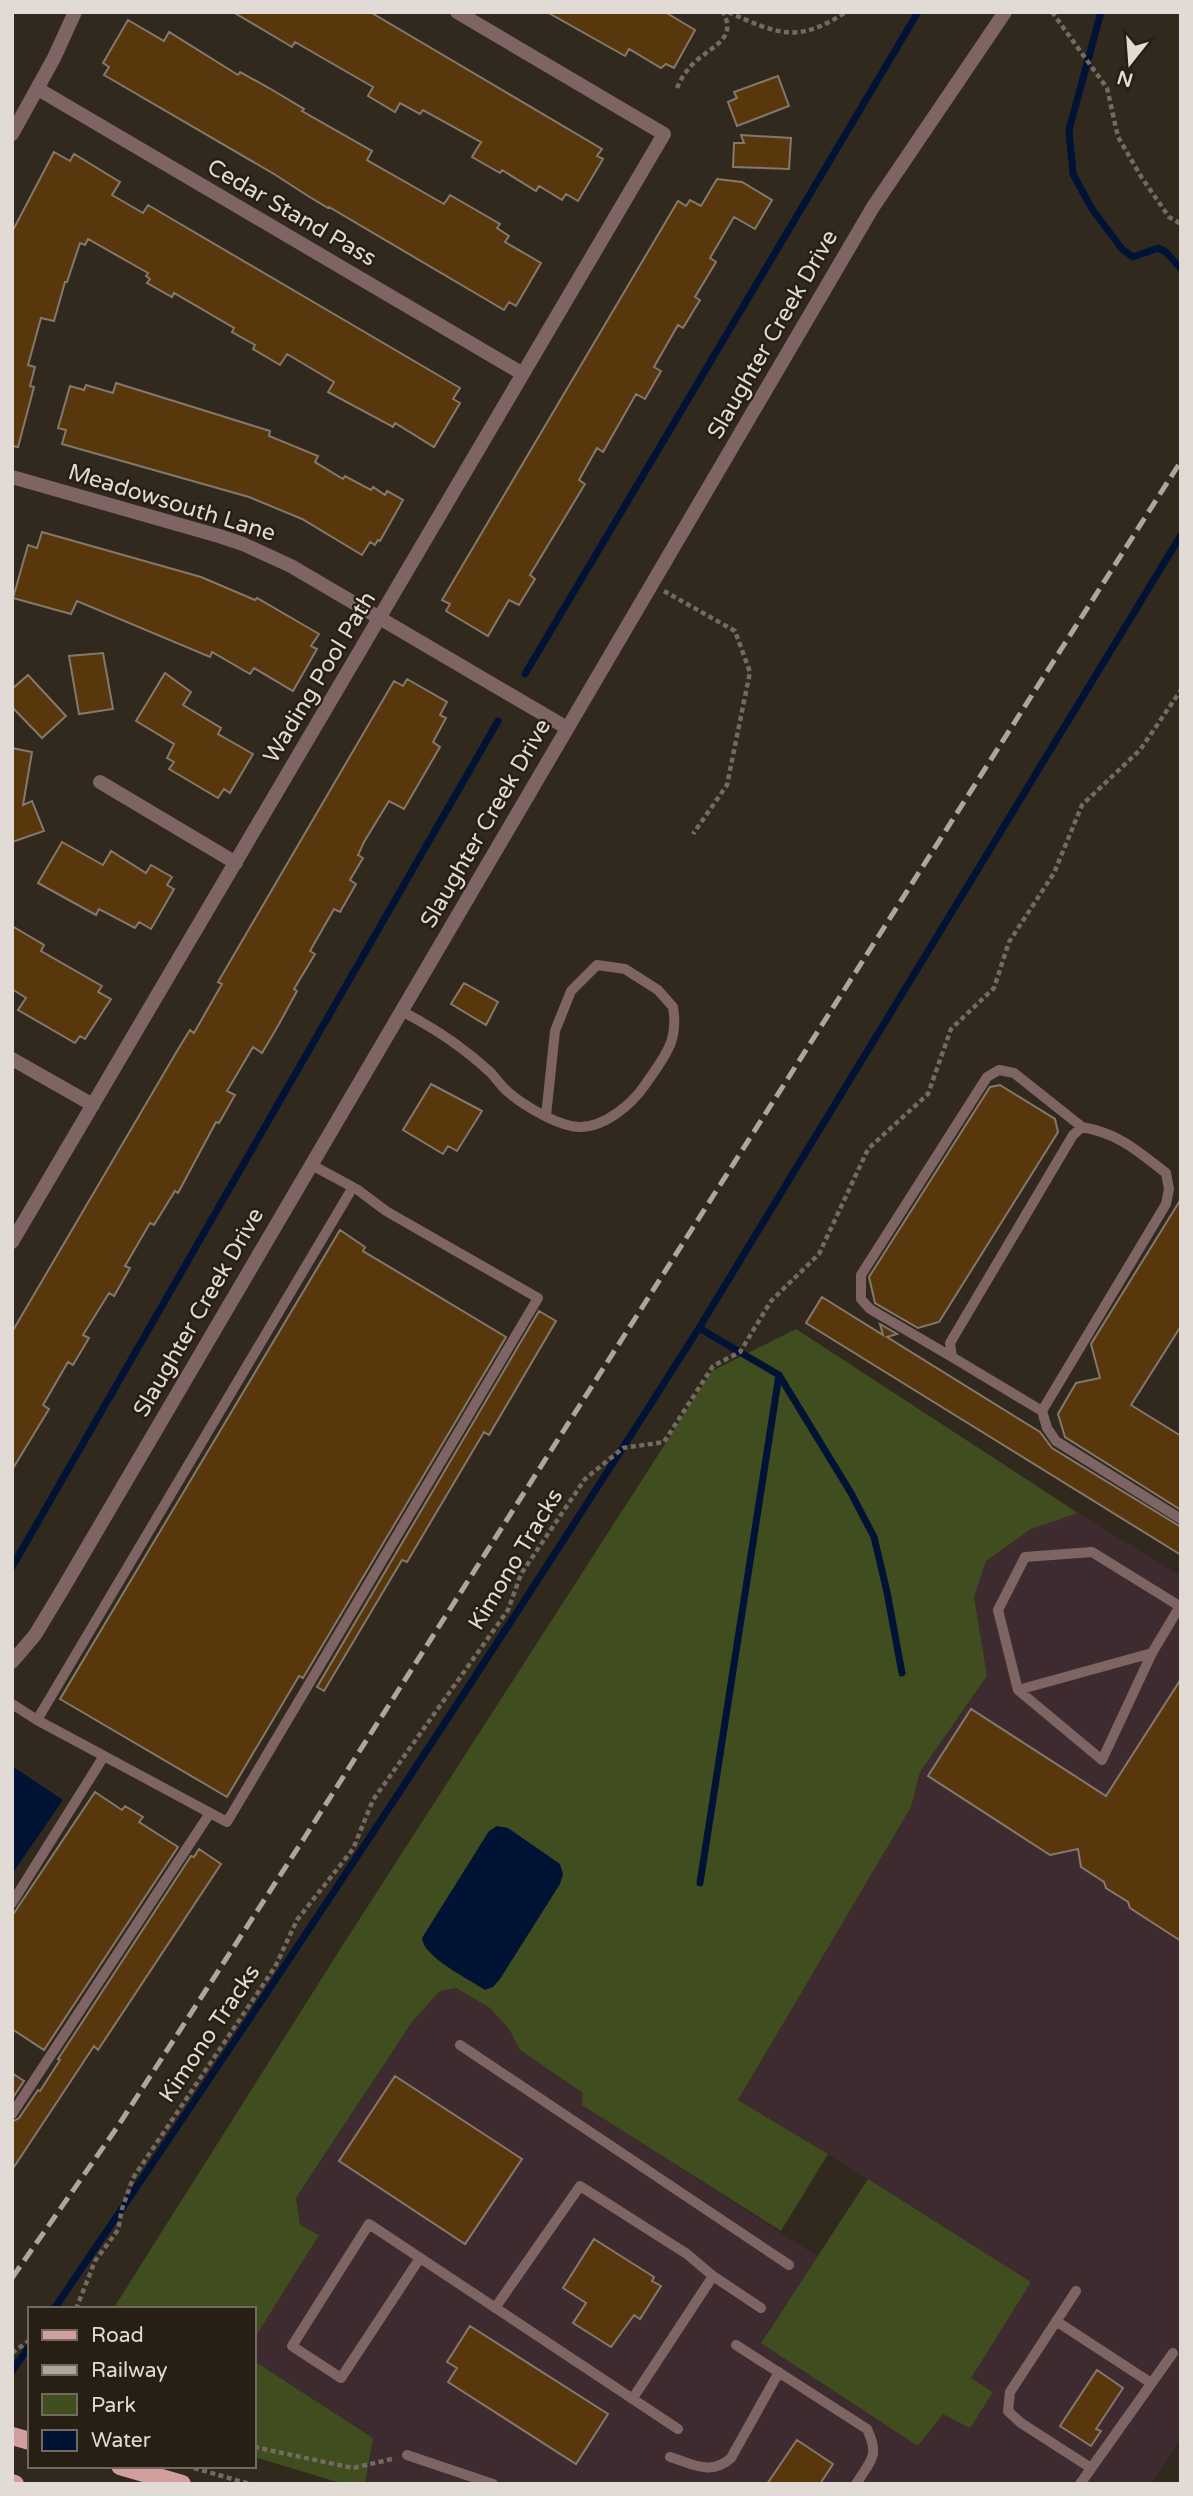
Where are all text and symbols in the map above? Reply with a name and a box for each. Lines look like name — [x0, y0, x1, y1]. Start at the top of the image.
north arrow — [1095, 28, 1165, 98]
text: N — [1115, 66, 1136, 91]
street label: Cedar Stand Pass — [202, 153, 381, 273]
street label: Slaughter Creek Drive — [702, 225, 844, 444]
street label: Meadowsouth Lane — [65, 458, 279, 548]
street label: Wading Pool Path — [258, 587, 382, 768]
street label: Slaughter Creek Drive — [415, 714, 557, 933]
street label: Slaughter Creek Drive — [128, 1203, 270, 1422]
street label: Kimono Tracks — [463, 1484, 569, 1635]
street label: Kimono Tracks — [153, 1959, 266, 2108]
legend — [28, 2307, 256, 2468]
text: Road — [91, 2323, 144, 2348]
text: Railway — [91, 2358, 168, 2383]
text: Park — [91, 2393, 136, 2418]
text: Water — [91, 2428, 151, 2453]

